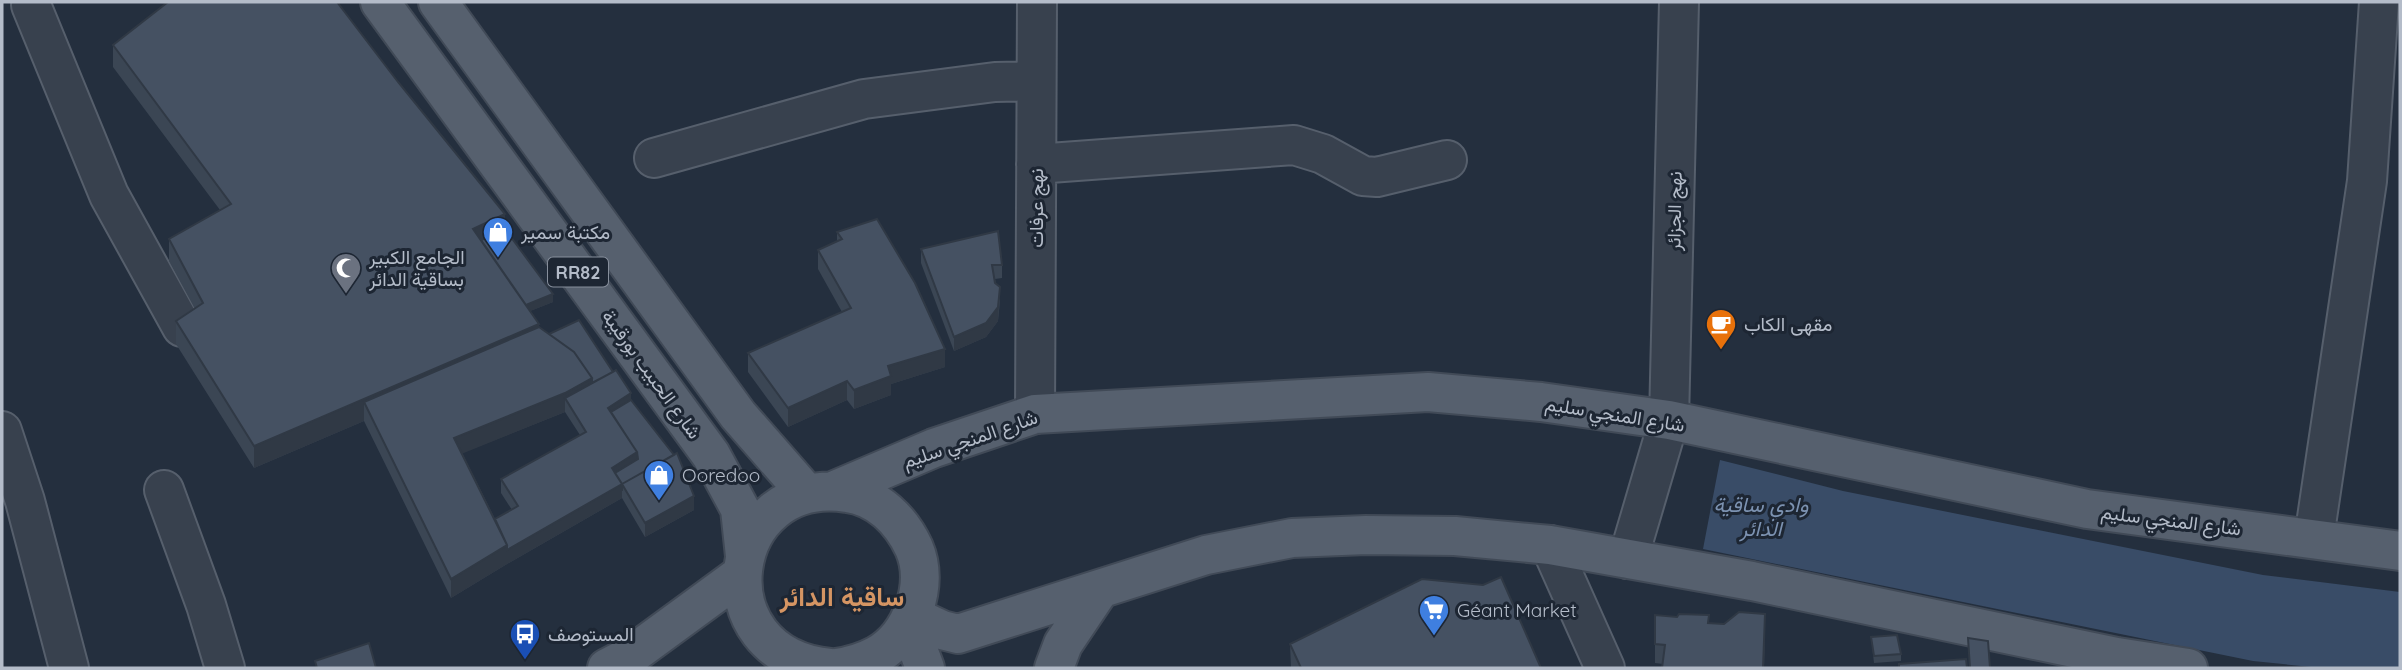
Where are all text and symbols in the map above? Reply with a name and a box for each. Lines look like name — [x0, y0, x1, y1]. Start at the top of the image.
street label: نهج عرفات — [1024, 168, 1050, 248]
street label: نهج الجزائر — [1661, 171, 1689, 252]
shop icon: مكتبة سمير — [481, 215, 515, 259]
place label: مكتبة سمير — [520, 220, 610, 244]
place label: الجامع الكبير بساقية الدائر — [368, 245, 465, 291]
mosque icon: الجامع الكبير بساقية الدائر — [329, 251, 363, 295]
road number: RR82 — [548, 258, 608, 286]
street label: شارع الحبيب بورقيبة — [596, 305, 707, 444]
cafe icon: مقهى الكاب — [1704, 307, 1738, 351]
place label: مقهى الكاب — [1744, 312, 1832, 336]
street label: شارع المنجي سليم — [1543, 391, 1687, 441]
street label: شارع المنجي سليم — [899, 405, 1042, 477]
shop icon: Ooredoo — [642, 458, 676, 502]
place label: Ooredoo — [682, 463, 760, 487]
water label: وادي ساقية الدائر — [1714, 491, 1809, 542]
street label: شارع المنجي سليم — [2099, 499, 2242, 544]
district label: ساقية الدائر — [779, 580, 904, 613]
supermarket icon: Géant Market — [1417, 593, 1451, 637]
place label: Géant Market — [1457, 598, 1577, 622]
bus stop icon: المستوصف — [508, 617, 542, 661]
place label: المستوصف — [548, 622, 634, 646]

